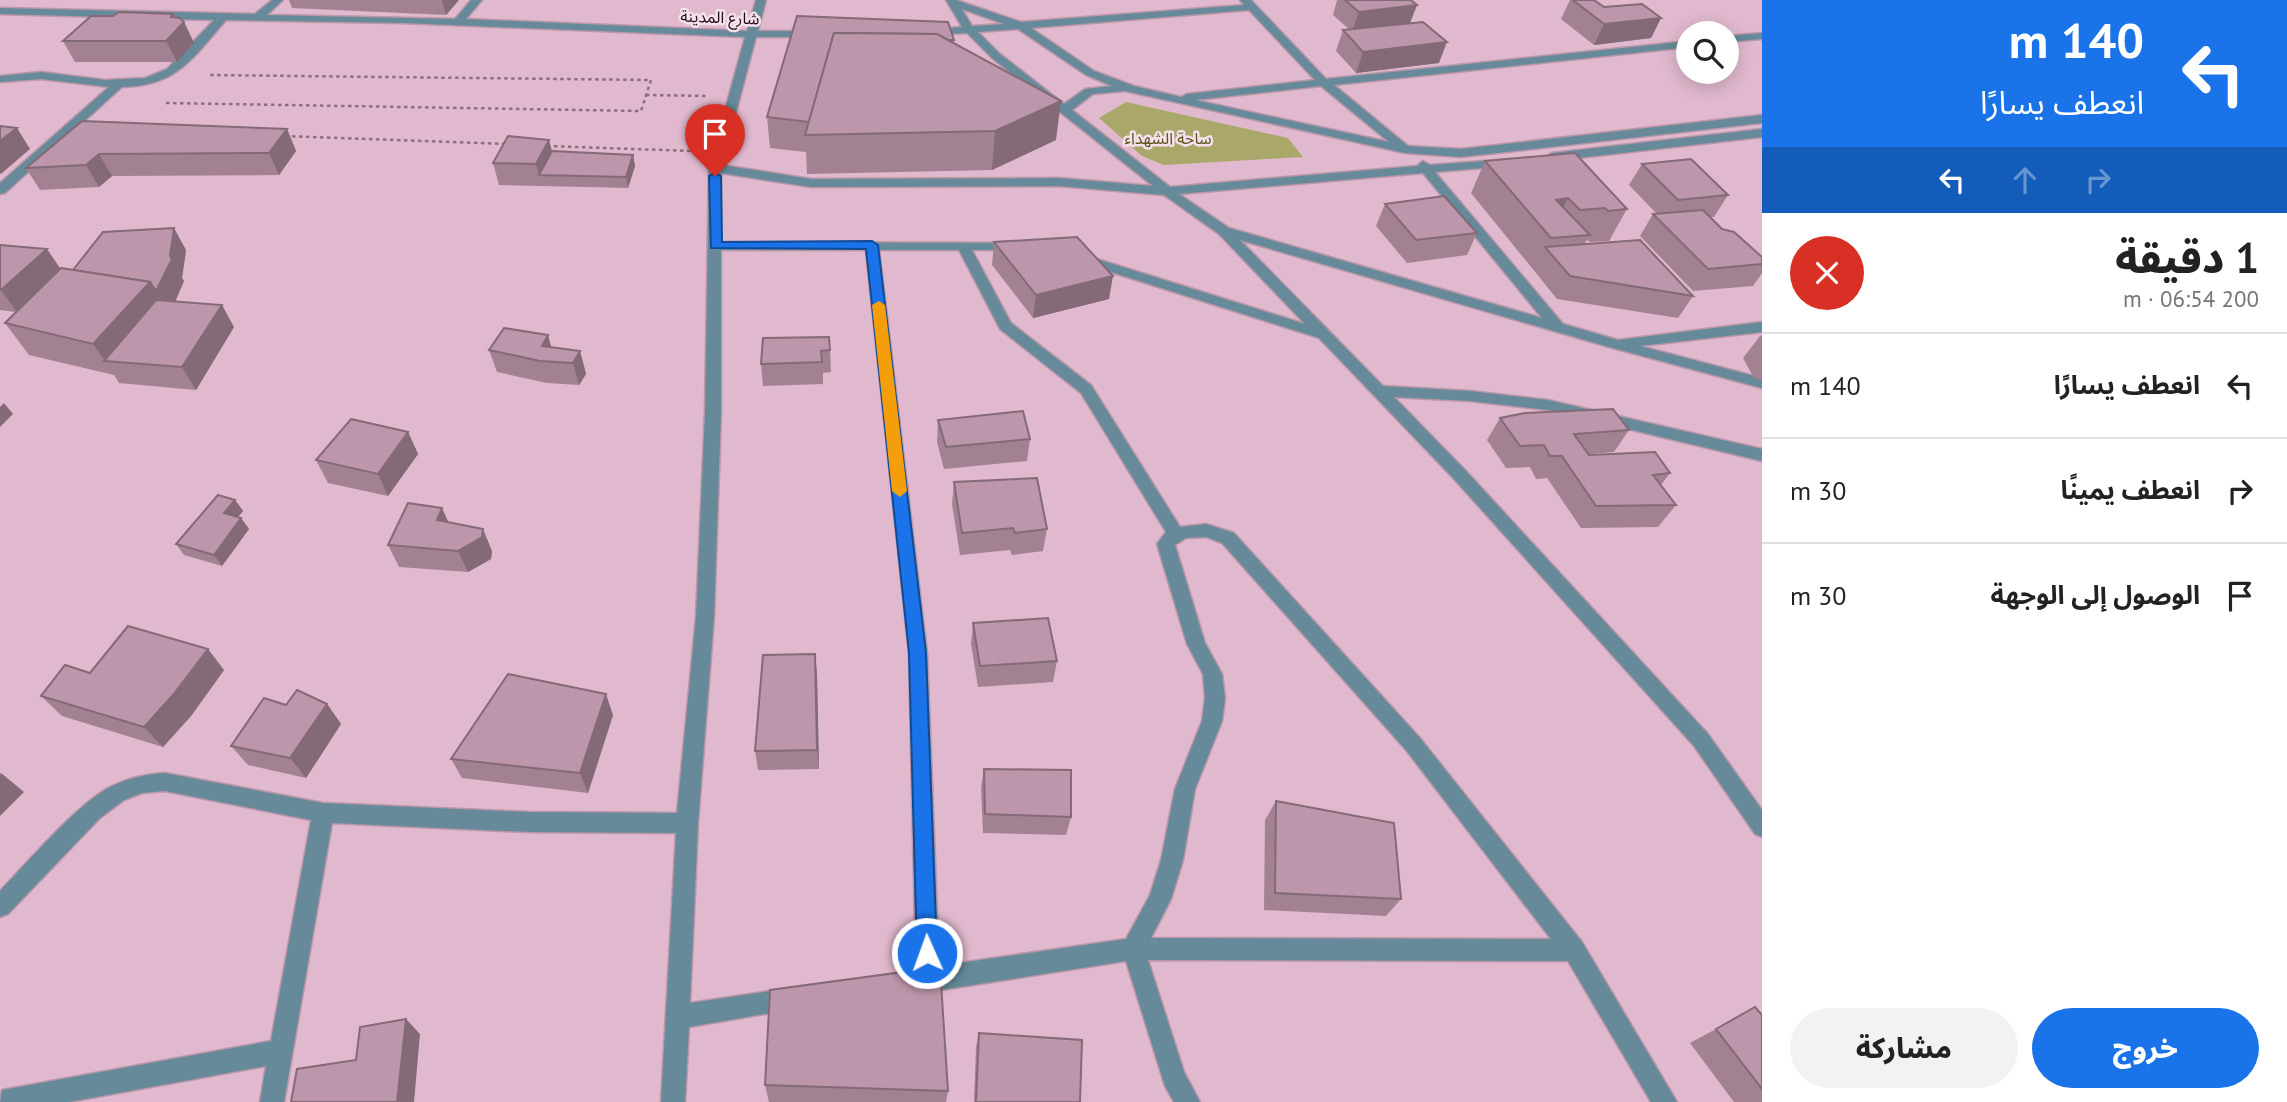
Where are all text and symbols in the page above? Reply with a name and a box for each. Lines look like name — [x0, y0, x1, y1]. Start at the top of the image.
street label: شارع المدينة — [680, 6, 760, 31]
text: 140 m — [2009, 8, 2144, 72]
map controls — [1676, 21, 1739, 84]
button: search — [1676, 21, 1739, 84]
icon: left — [2168, 28, 2259, 119]
text: انعطف يسارًا — [1980, 81, 2144, 123]
pin — [685, 104, 745, 176]
icon: arrive — [696, 115, 734, 153]
park label: ساحة الشهداء — [1124, 128, 1212, 148]
icon: left — [1933, 161, 1971, 199]
icon: ahead — [2006, 161, 2044, 199]
icon: right — [2079, 161, 2117, 199]
text: 1 دقيقة — [2115, 230, 2259, 285]
button: close — [1790, 236, 1864, 310]
text: 200 m · 06:54 — [2123, 284, 2259, 313]
icon: left — [2221, 367, 2259, 405]
text: انعطف يسارًا — [2054, 368, 2200, 401]
text: 140 m — [1790, 369, 1861, 402]
icon: right — [2221, 472, 2259, 510]
text: انعطف يمينًا — [2060, 473, 2200, 506]
text: 30 m — [1790, 474, 1846, 507]
icon: arrive — [2221, 577, 2259, 615]
text: الوصول إلى الوجهة — [1991, 578, 2200, 611]
text: 30 m — [1790, 579, 1846, 612]
position arrow — [890, 916, 964, 990]
button: مشاركة — [1790, 1008, 2018, 1088]
button: خروج — [2032, 1008, 2259, 1088]

